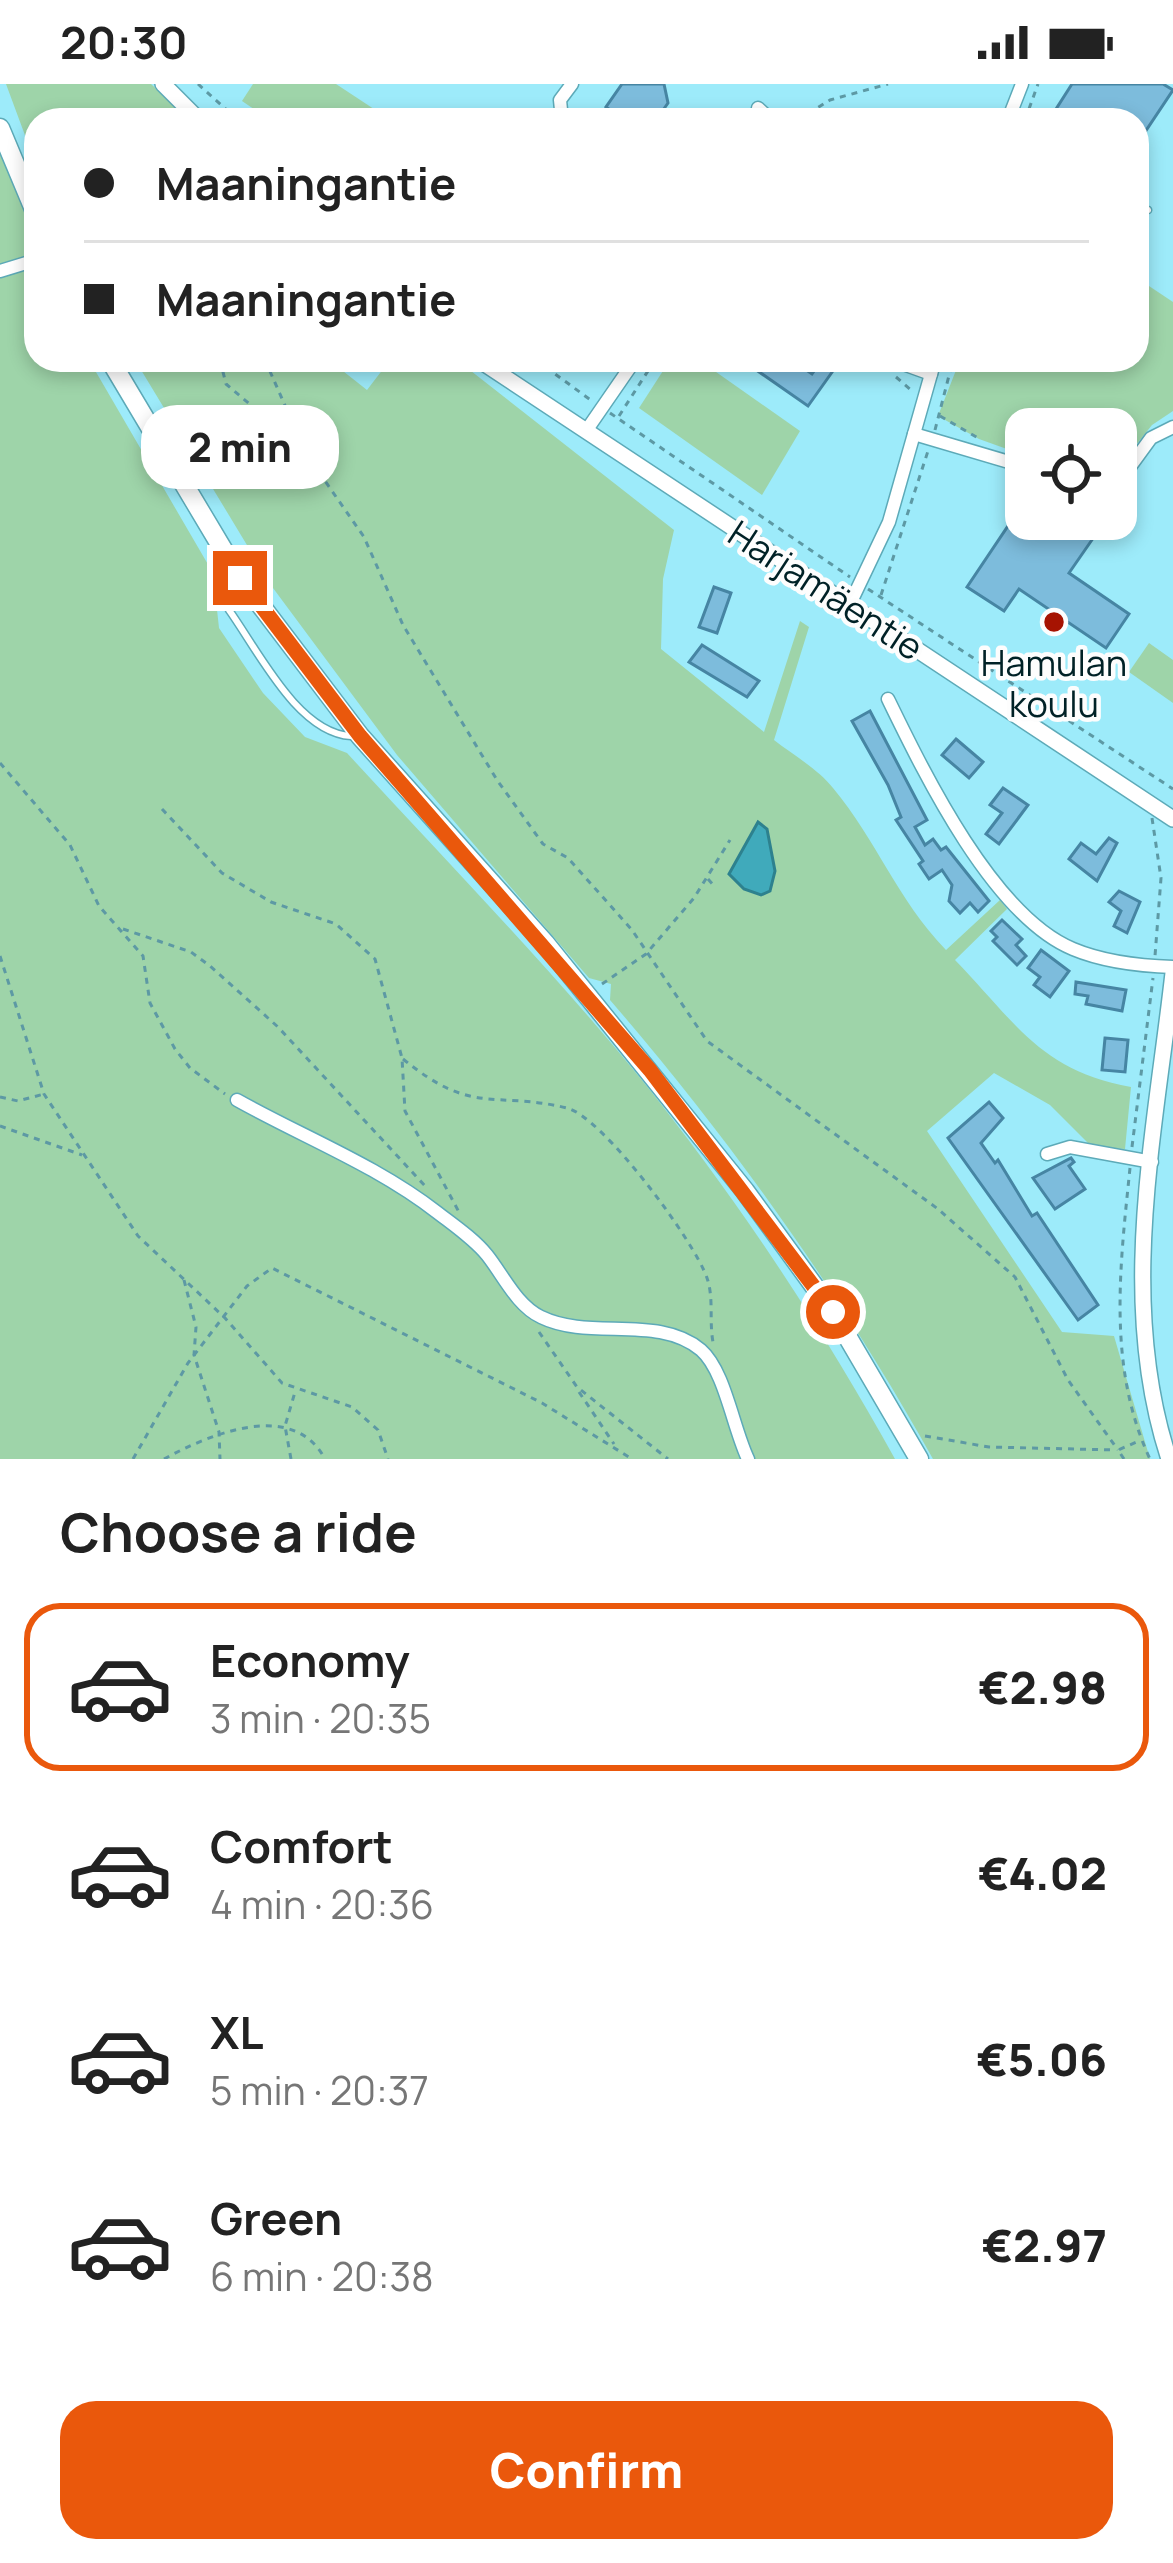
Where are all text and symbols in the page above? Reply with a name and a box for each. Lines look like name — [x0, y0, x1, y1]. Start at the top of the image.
text: 20:30 — [60, 11, 188, 73]
text: Maaningantie — [156, 152, 456, 214]
text: Maaningantie — [156, 268, 456, 330]
callout: 2 min — [141, 404, 339, 488]
map controls — [1005, 408, 1137, 540]
button: locate — [1005, 408, 1137, 540]
text: 2 min — [188, 420, 292, 474]
street label: Harjamäentie — [719, 509, 933, 671]
route end — [213, 551, 267, 605]
marker: Hamulan koulu — [1041, 609, 1067, 635]
place label: Hamulan koulu — [981, 638, 1127, 728]
route start — [806, 1285, 860, 1339]
text: Choose a ride — [60, 1494, 417, 1568]
text: Economy — [210, 1629, 410, 1691]
icon: car — [66, 1633, 174, 1741]
text: €2.98 — [978, 1656, 1107, 1718]
text: 3 min · 20:35 — [210, 1691, 431, 1745]
text: Comfort — [210, 1815, 393, 1877]
icon: car — [66, 1819, 174, 1927]
text: €4.02 — [978, 1842, 1107, 1904]
text: 4 min · 20:36 — [210, 1877, 434, 1931]
text: XL — [210, 2001, 264, 2063]
icon: car — [66, 2005, 174, 2113]
text: €5.06 — [977, 2028, 1107, 2090]
text: 5 min · 20:37 — [210, 2063, 429, 2117]
text: Green — [210, 2187, 342, 2249]
icon: car — [66, 2191, 174, 2299]
text: €2.97 — [982, 2214, 1107, 2276]
text: 6 min · 20:38 — [210, 2249, 434, 2303]
button: Confirm — [60, 2401, 1113, 2539]

